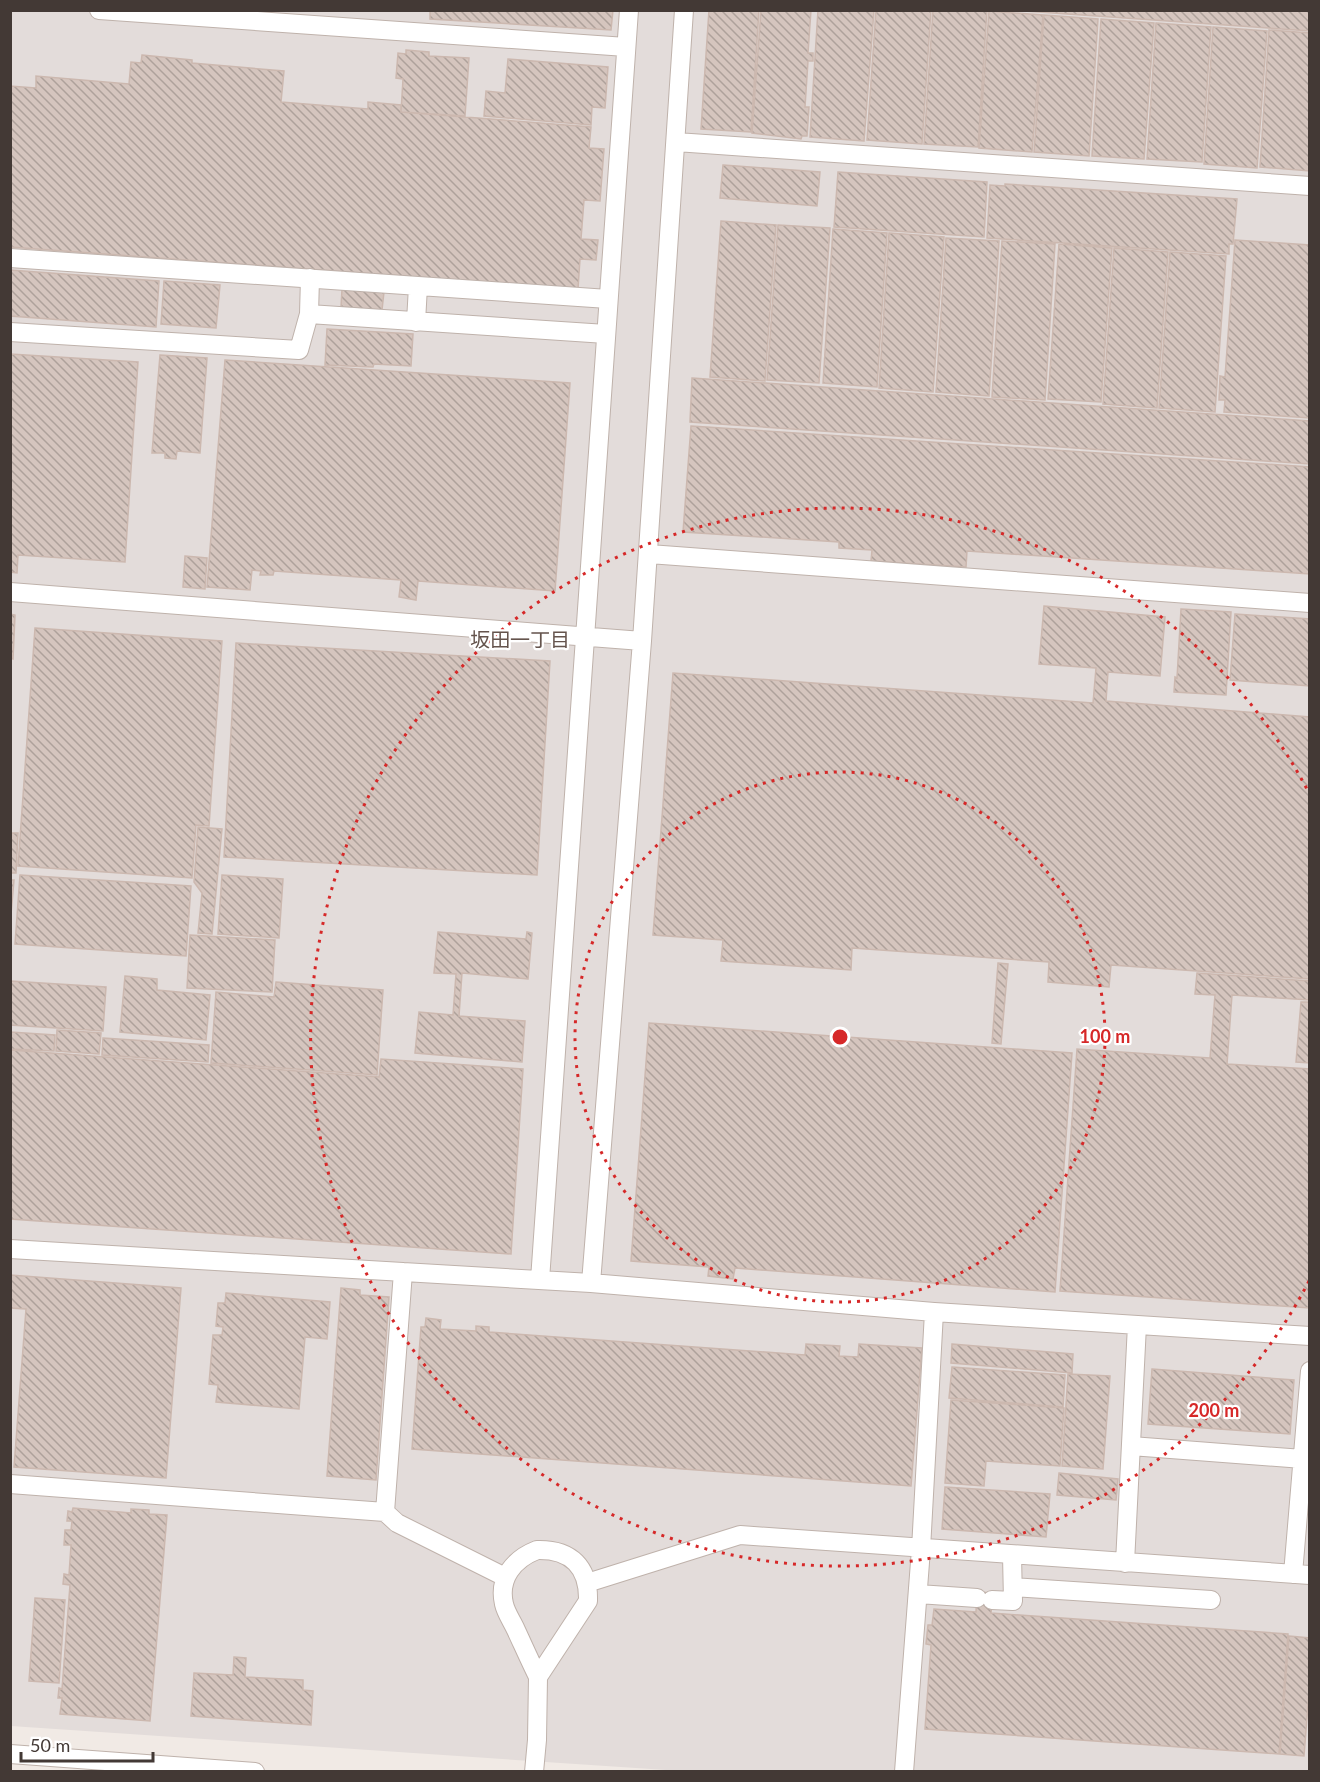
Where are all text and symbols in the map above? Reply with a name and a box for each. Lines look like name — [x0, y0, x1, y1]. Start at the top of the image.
district label: 坂田一丁目 — [470, 627, 570, 651]
text: 100 m — [1080, 1025, 1130, 1047]
centre of rings — [830, 1027, 850, 1047]
text: 200 m — [1189, 1399, 1239, 1421]
scale bar — [21, 1725, 153, 1763]
text: 50 m — [30, 1734, 70, 1756]

